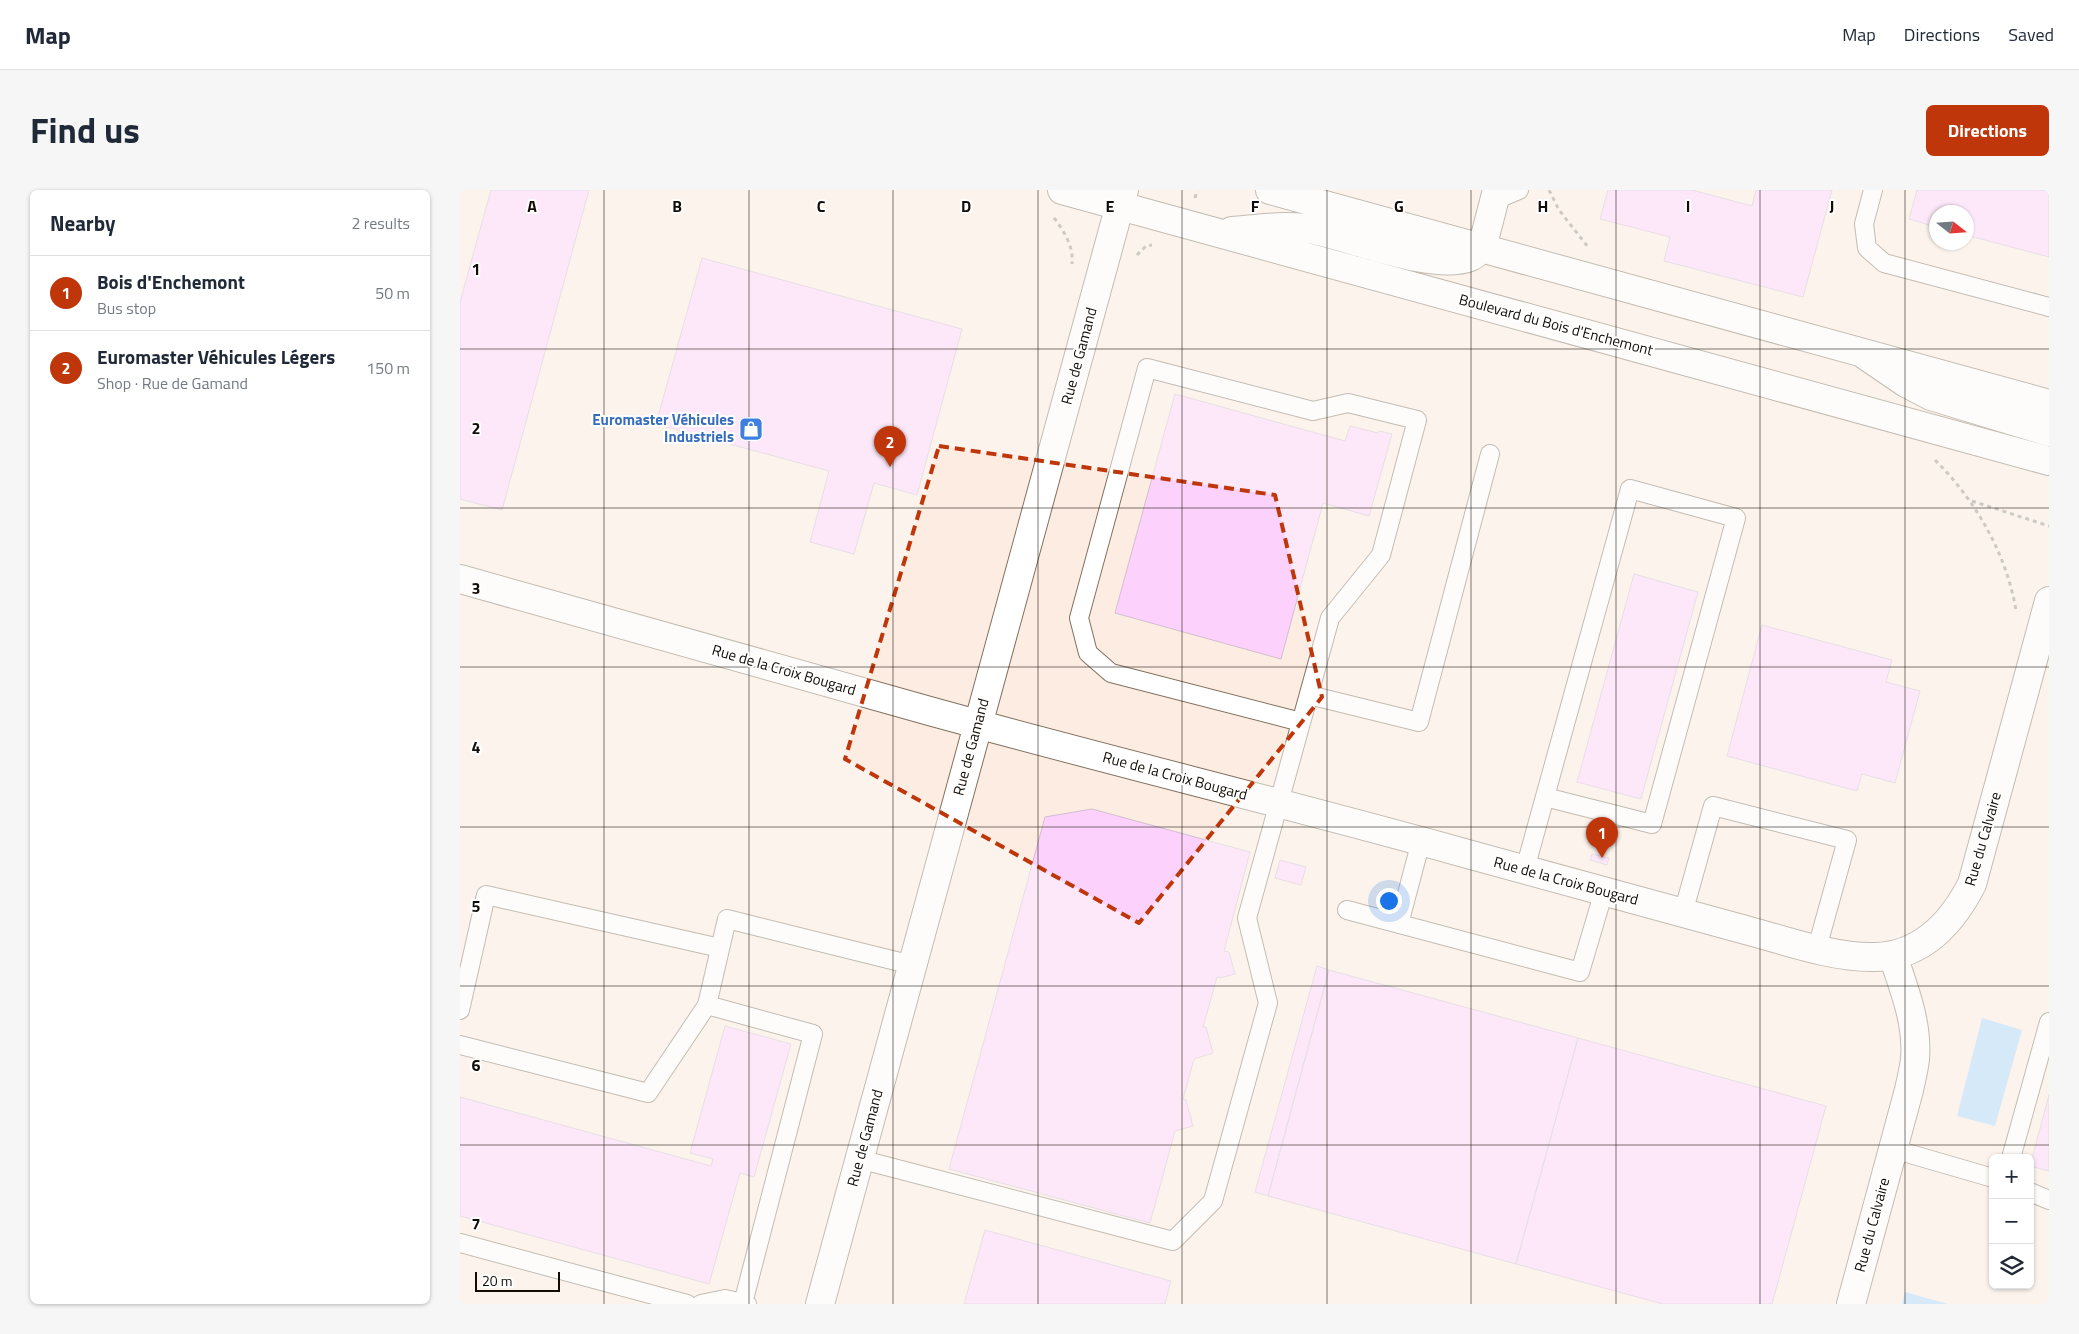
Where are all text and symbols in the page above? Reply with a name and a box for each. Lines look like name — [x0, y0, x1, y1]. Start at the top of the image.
text: Map — [25, 17, 71, 53]
text: Map — [1842, 21, 1876, 48]
text: Directions — [1904, 21, 1980, 48]
text: Saved — [2008, 21, 2054, 48]
text: Find us — [30, 103, 140, 157]
button: Directions — [1926, 105, 2049, 156]
text: A — [527, 194, 537, 218]
text: B — [672, 194, 682, 218]
text: C — [817, 194, 826, 218]
text: D — [961, 194, 971, 218]
text: E — [1106, 194, 1115, 218]
text: F — [1251, 194, 1260, 218]
text: G — [1394, 194, 1404, 218]
text: H — [1538, 194, 1548, 218]
text: I — [1686, 194, 1690, 218]
text: J — [1830, 194, 1834, 218]
north arrow — [1929, 205, 1974, 250]
text: Nearby — [50, 207, 115, 239]
text: 2 results — [351, 211, 410, 235]
text: 1 — [472, 257, 480, 281]
text: Bois d'Enchemont — [97, 267, 245, 296]
text: 1 — [62, 281, 70, 305]
text: 50 m — [375, 281, 410, 305]
street label: Boulevard du Bois d'Enchemont — [1457, 288, 1656, 362]
text: Bus stop — [97, 296, 156, 320]
street label: Rue de Gamand — [1055, 305, 1103, 407]
text: Euromaster Véhicules Légers — [97, 342, 335, 371]
text: 2 — [62, 356, 70, 380]
text: 150 m — [366, 356, 410, 380]
text: Shop · Rue de Gamand — [97, 371, 248, 395]
place label: Euromaster Véhicules Industriels — [592, 408, 734, 448]
text: 2 — [472, 416, 480, 440]
shop icon: Euromaster Véhicules Industriels — [738, 416, 764, 442]
pin: 2 — [874, 426, 906, 467]
text: 3 — [472, 576, 480, 600]
street label: Rue de la Croix Bougard — [709, 638, 859, 701]
street label: Rue de Gamand — [947, 696, 995, 798]
text: 4 — [472, 735, 481, 759]
street label: Rue de la Croix Bougard — [1100, 745, 1250, 806]
street label: Rue du Calvaire — [1958, 789, 2007, 889]
pin: 1 — [1586, 817, 1618, 858]
street label: Rue de la Croix Bougard — [1491, 850, 1641, 911]
your location — [1376, 888, 1402, 914]
text: 5 — [472, 894, 481, 918]
text: 6 — [472, 1053, 481, 1077]
street label: Rue de Gamand — [841, 1087, 889, 1189]
map controls — [1989, 1154, 2034, 1289]
button: + — [1989, 1154, 2034, 1199]
street label: Rue du Calvaire — [1848, 1175, 1895, 1275]
button: − — [1989, 1199, 2034, 1244]
text: 7 — [472, 1212, 480, 1236]
button: layers — [1989, 1244, 2034, 1289]
scale bar — [475, 1269, 560, 1292]
text: 20 m — [482, 1270, 512, 1291]

